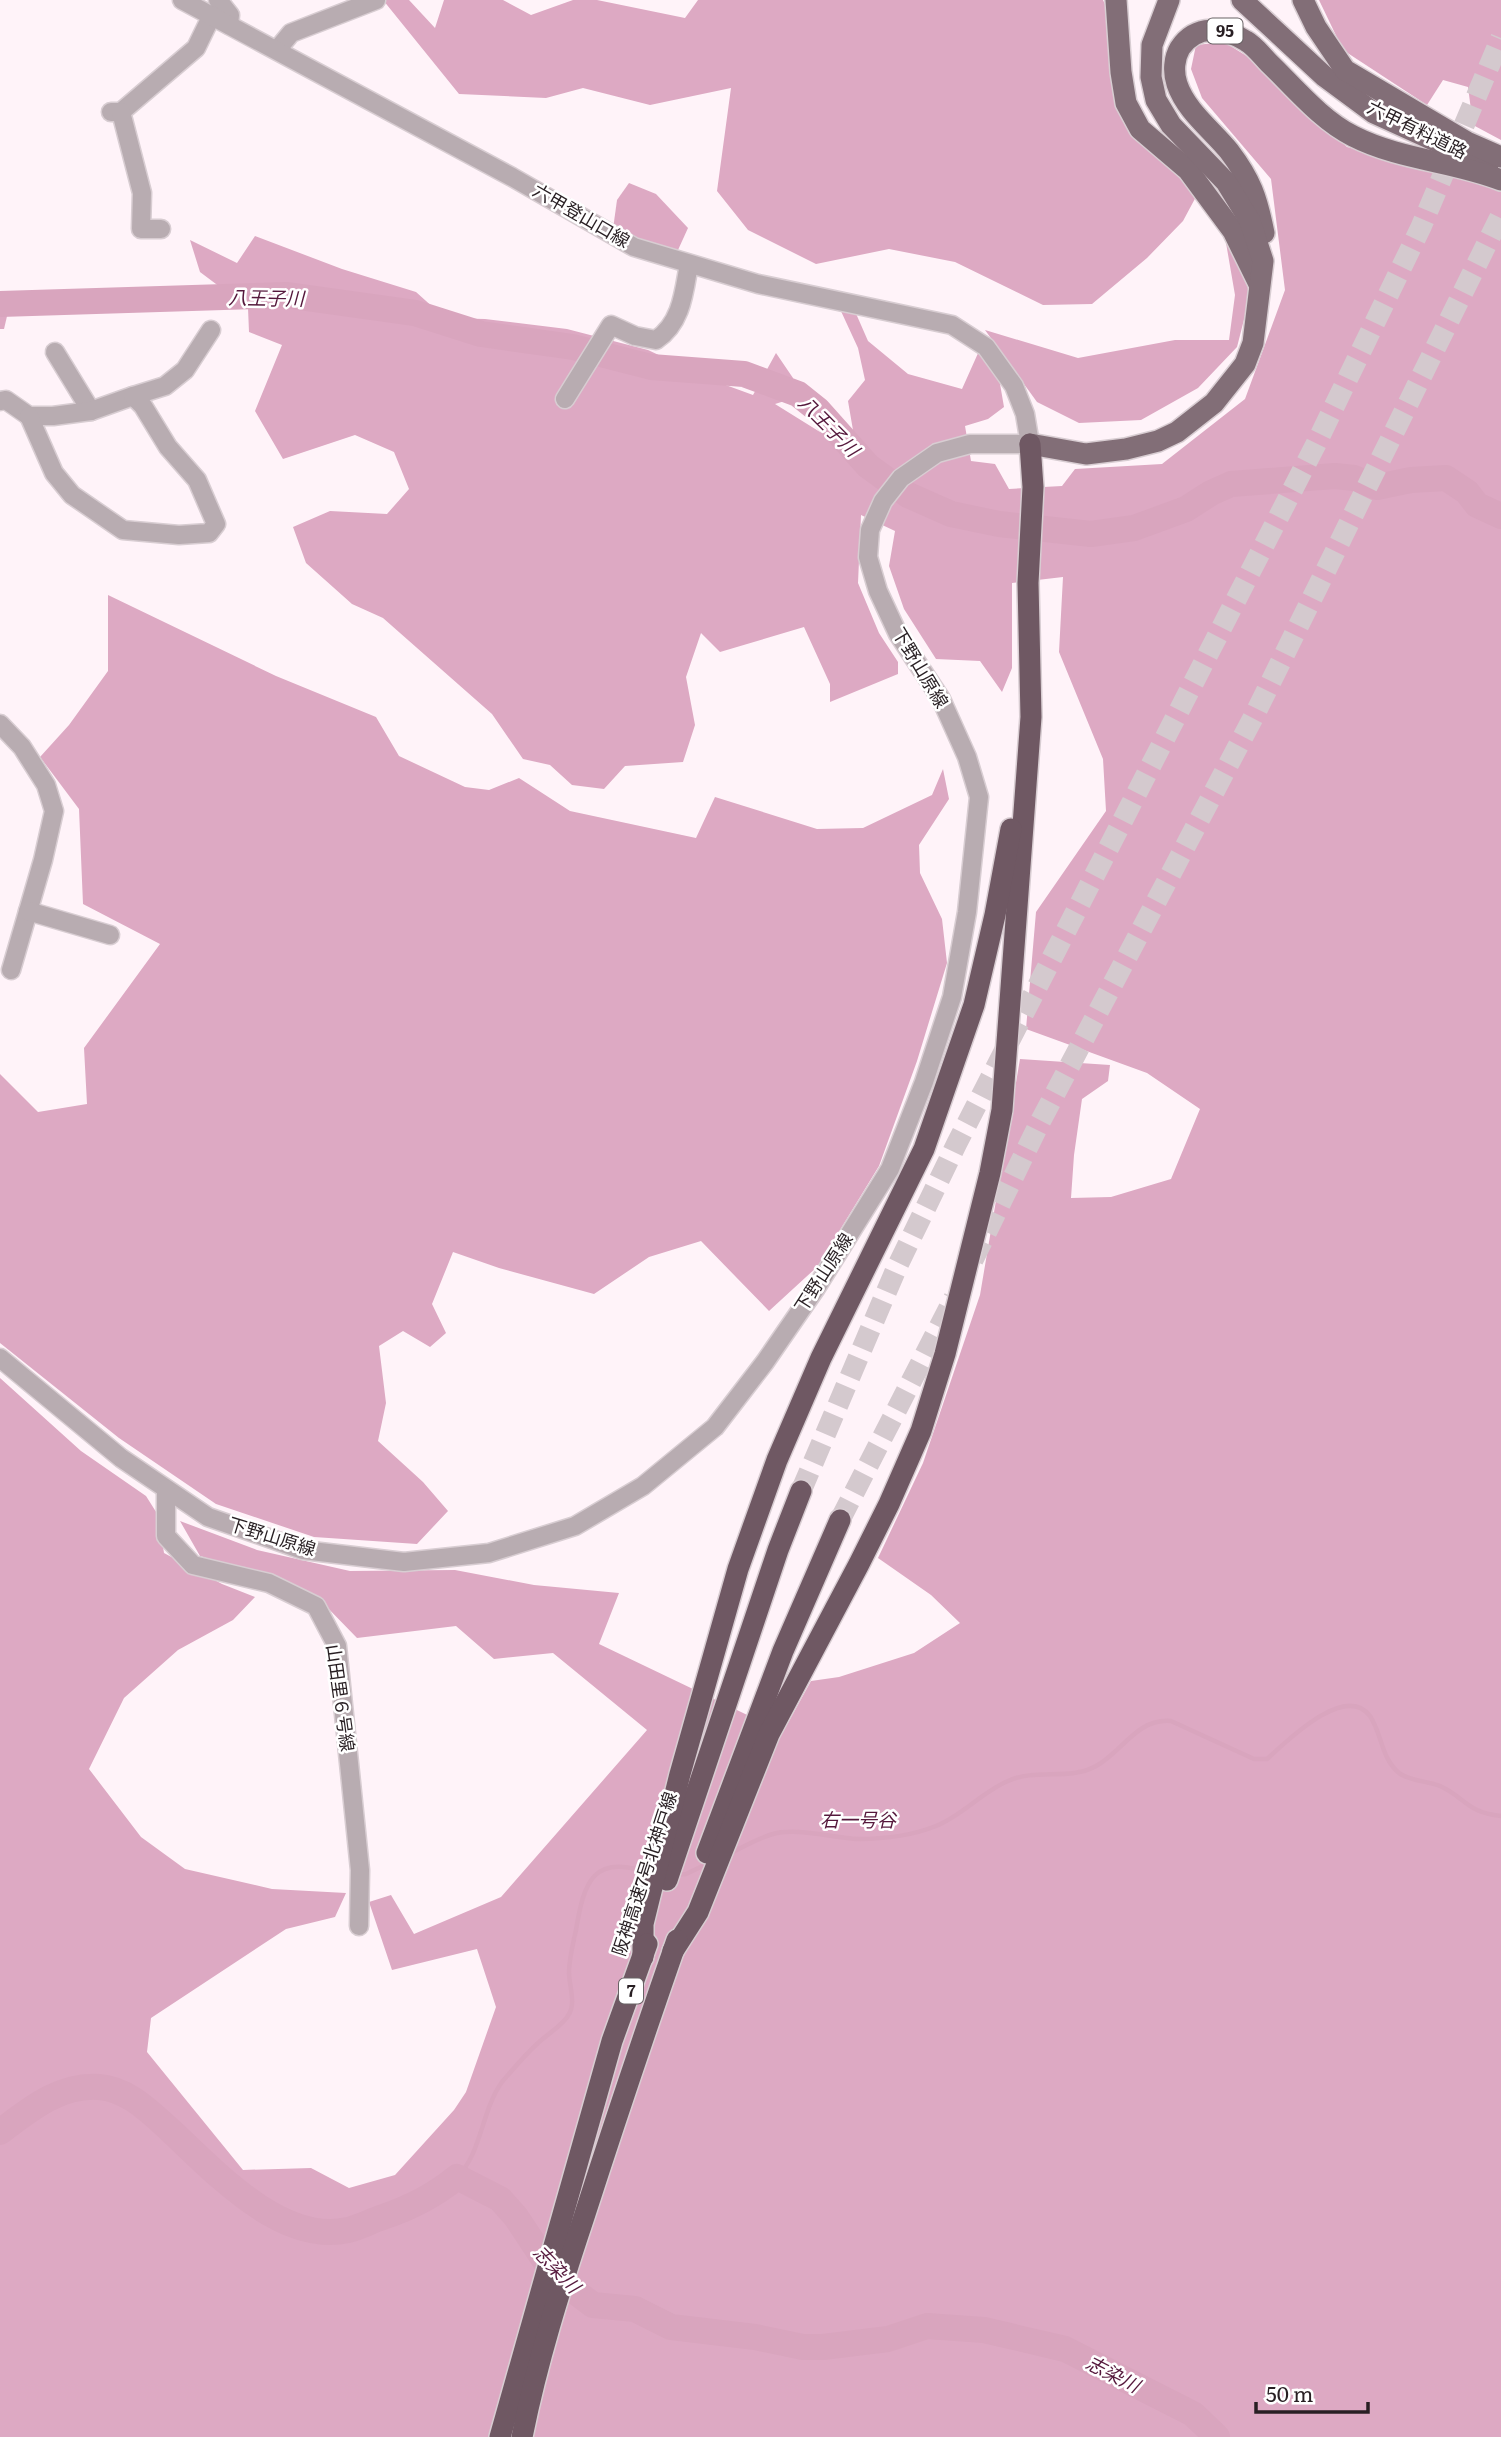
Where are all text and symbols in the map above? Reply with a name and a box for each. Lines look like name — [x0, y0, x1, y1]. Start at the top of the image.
road number: 95 — [1208, 19, 1242, 44]
street label: 六甲有料道路 — [1363, 93, 1472, 164]
street label: 六甲登山口線 — [528, 176, 635, 253]
water label: 八王子川 — [228, 282, 306, 312]
water label: 八王子川 — [793, 389, 868, 463]
street label: 下野山原線 — [887, 622, 956, 713]
street label: 下野山原線 — [787, 1227, 859, 1317]
street label: 下野山原線 — [225, 1509, 319, 1562]
street label: 山田里６号線 — [321, 1642, 362, 1753]
street label: 阪神高速7号北神戸線 — [604, 1788, 683, 1959]
water label: 右一号谷 — [820, 1805, 898, 1833]
road number: 7 — [619, 1979, 643, 2004]
water label: 志染川 — [528, 2238, 589, 2300]
water label: 志染川 — [1082, 2348, 1147, 2399]
scale bar — [1256, 2370, 1368, 2414]
text: 50 m — [1266, 2377, 1313, 2408]

